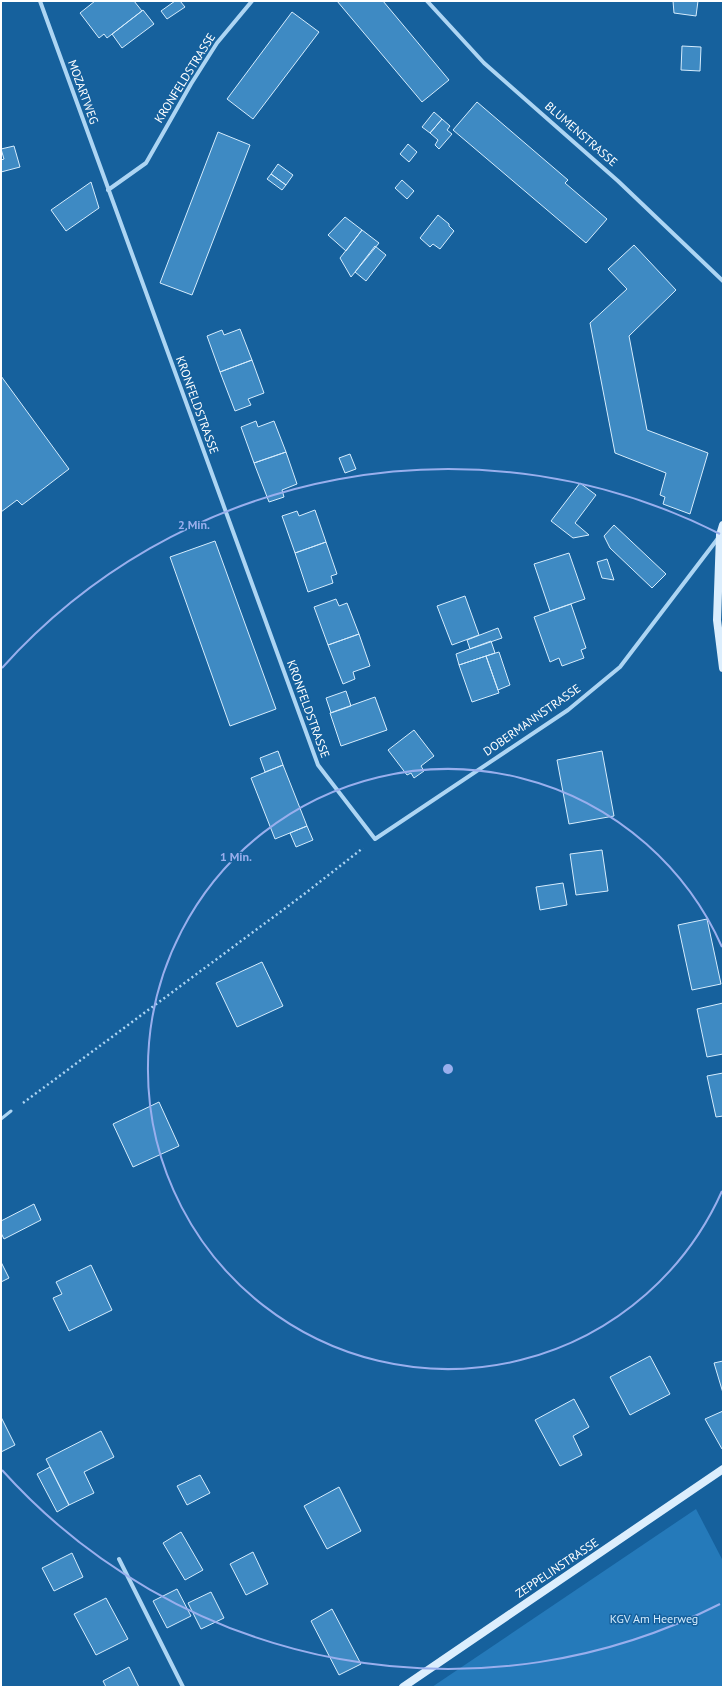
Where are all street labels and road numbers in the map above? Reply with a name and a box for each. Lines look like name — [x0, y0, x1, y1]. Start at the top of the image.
street label: KRONFELDSTRASSE — [151, 30, 218, 125]
street label: MOZARTWEG — [65, 58, 102, 126]
street label: BLUMENSTRASSE — [542, 98, 621, 169]
street label: KRONFELDSTRASSE — [173, 354, 222, 456]
street label: KRONFELDSTRASSE — [284, 658, 333, 760]
street label: DOBERMANNSTRASSE — [480, 680, 583, 759]
street label: ZEPPELINSTRASSE — [512, 1534, 601, 1601]

